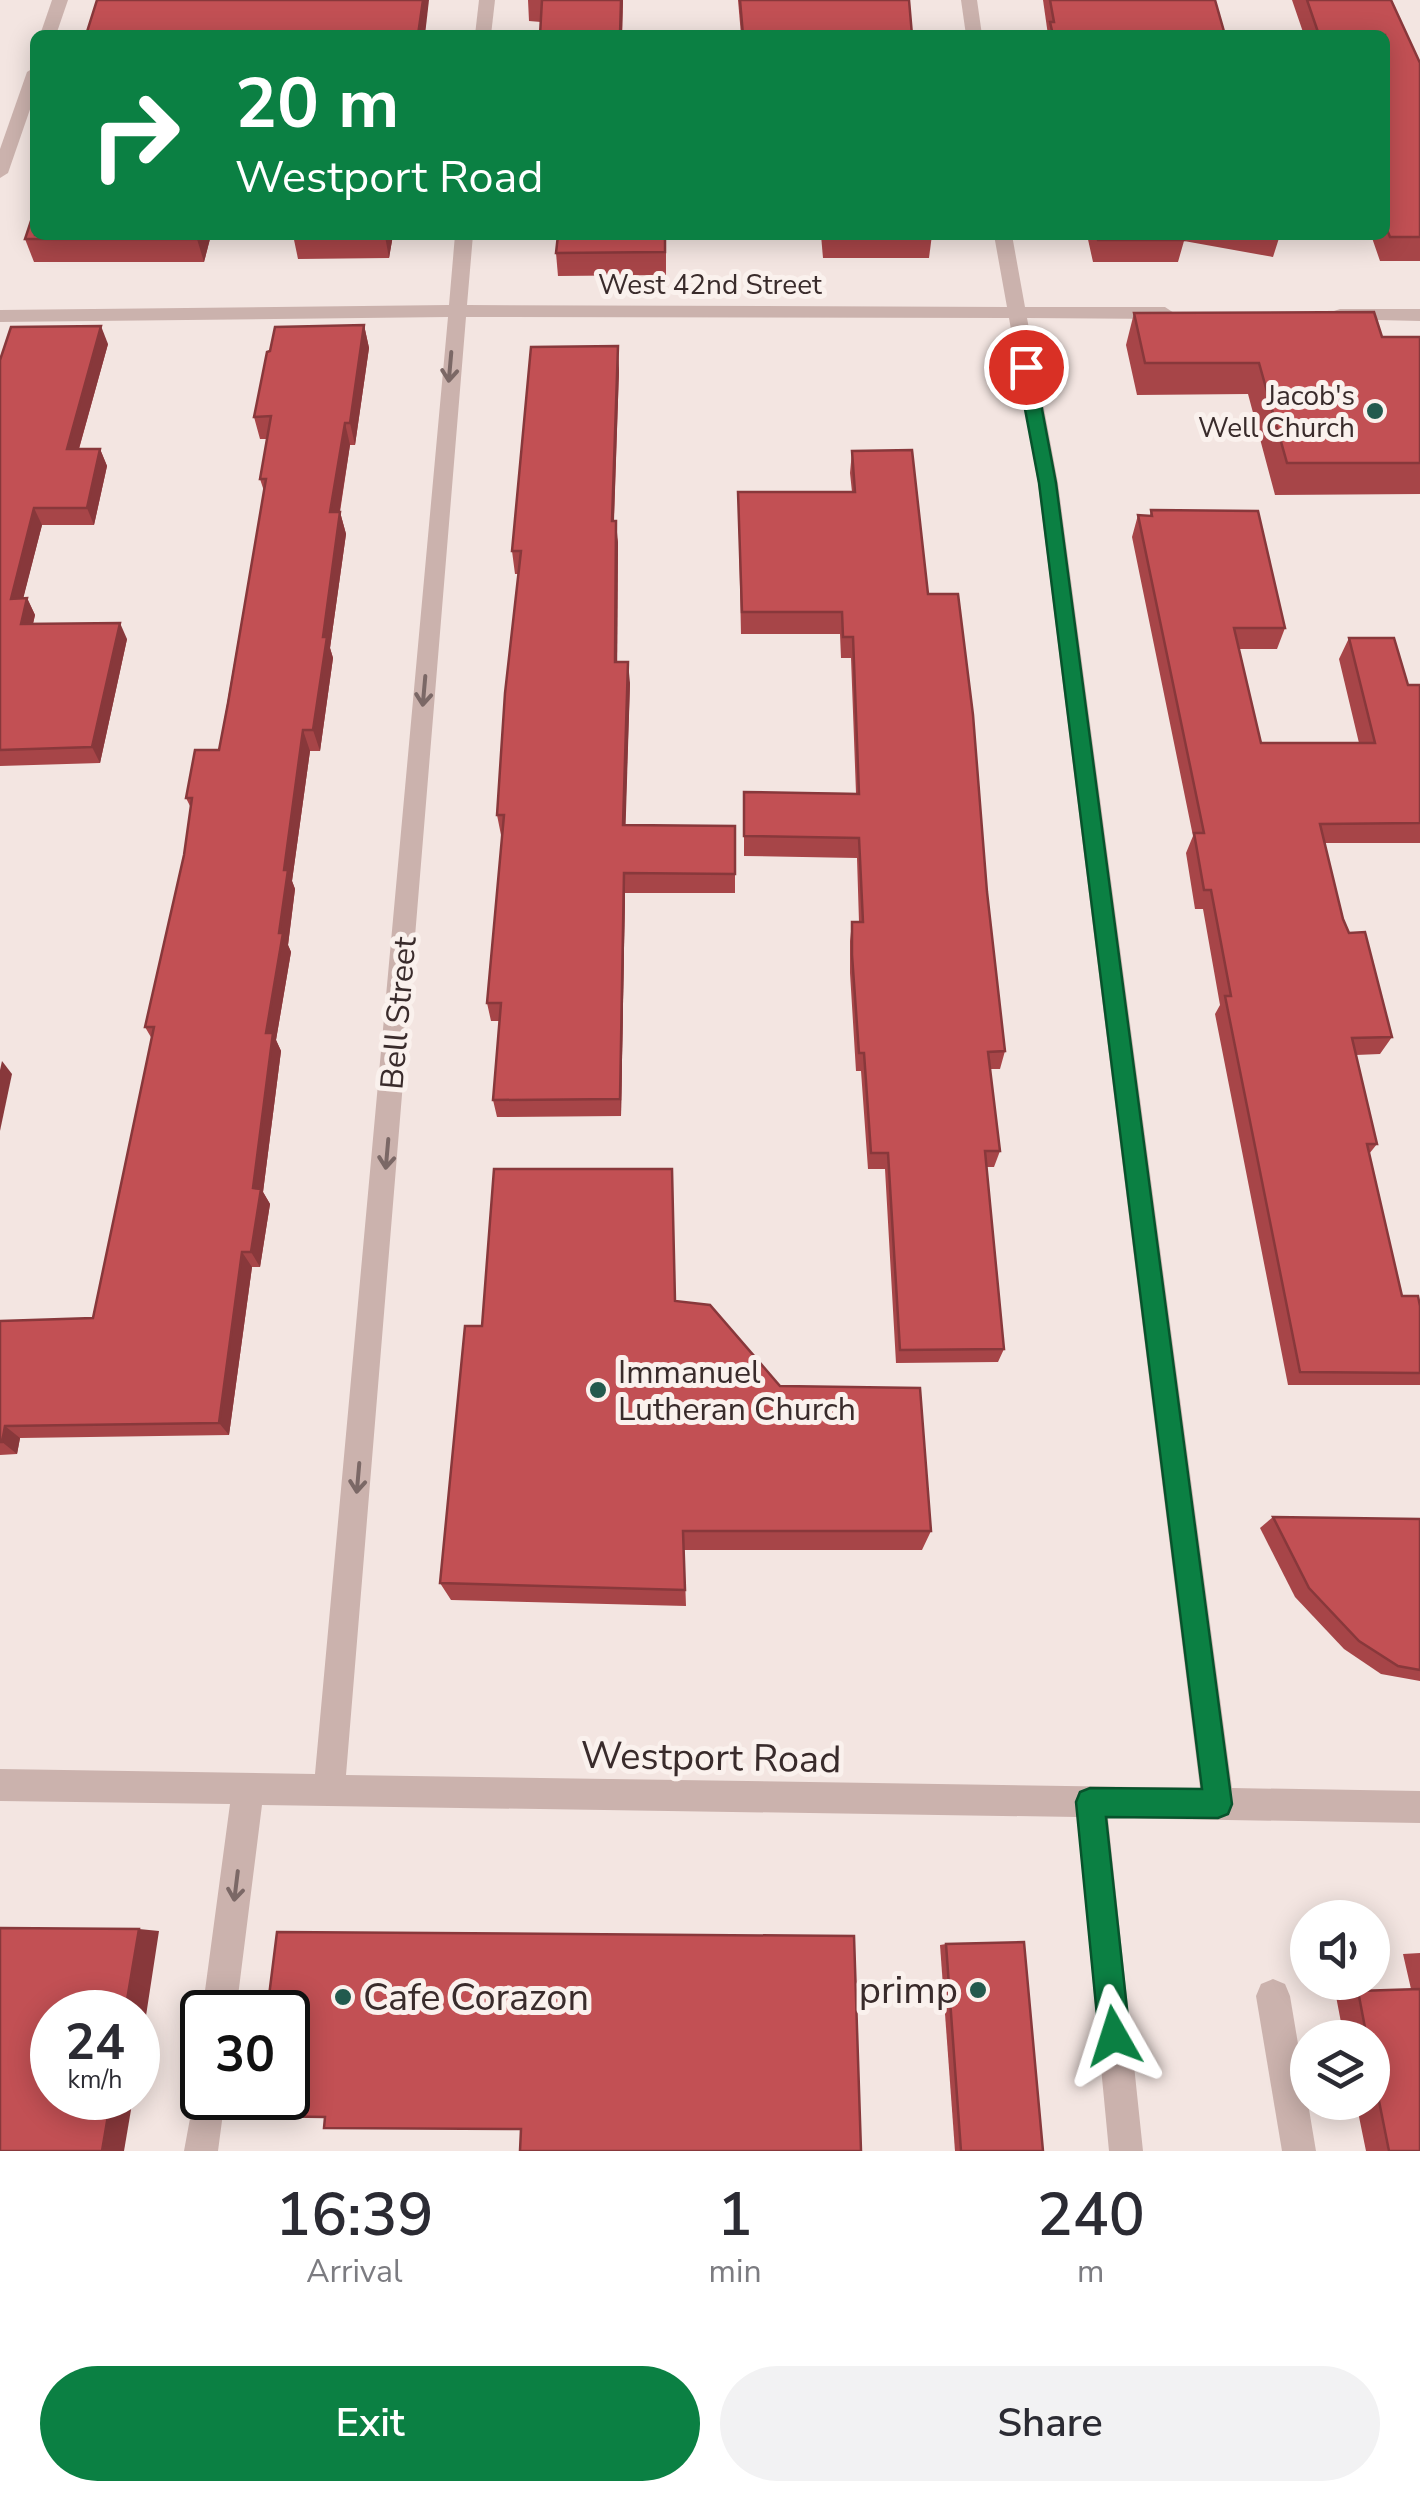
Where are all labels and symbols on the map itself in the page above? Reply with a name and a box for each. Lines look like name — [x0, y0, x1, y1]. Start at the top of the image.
street label: West 42nd Street — [598, 266, 822, 304]
pin — [984, 325, 1069, 410]
one-way arrow — [441, 350, 460, 382]
place label: Jacob's Well Church — [1198, 377, 1355, 447]
marker: Jacob's Well Church — [1364, 400, 1386, 422]
one-way arrow — [415, 674, 434, 706]
street label: Bell Street — [370, 934, 427, 1091]
one-way arrow — [377, 1138, 396, 1170]
place label: Immanuel Lutheran Church — [618, 1351, 856, 1431]
marker: Immanuel Lutheran Church — [587, 1379, 609, 1401]
one-way arrow — [348, 1461, 367, 1493]
street label: Westport Road — [580, 1730, 842, 1785]
one-way arrow — [226, 1869, 244, 1901]
place label: primp — [859, 1965, 958, 2016]
place label: Cafe Corazon — [363, 1972, 589, 2023]
marker: primp — [967, 1979, 989, 2001]
position arrow — [1062, 1984, 1166, 2088]
marker: Cafe Corazon — [332, 1986, 354, 2008]
speed limit sign: 30 — [180, 1990, 310, 2120]

